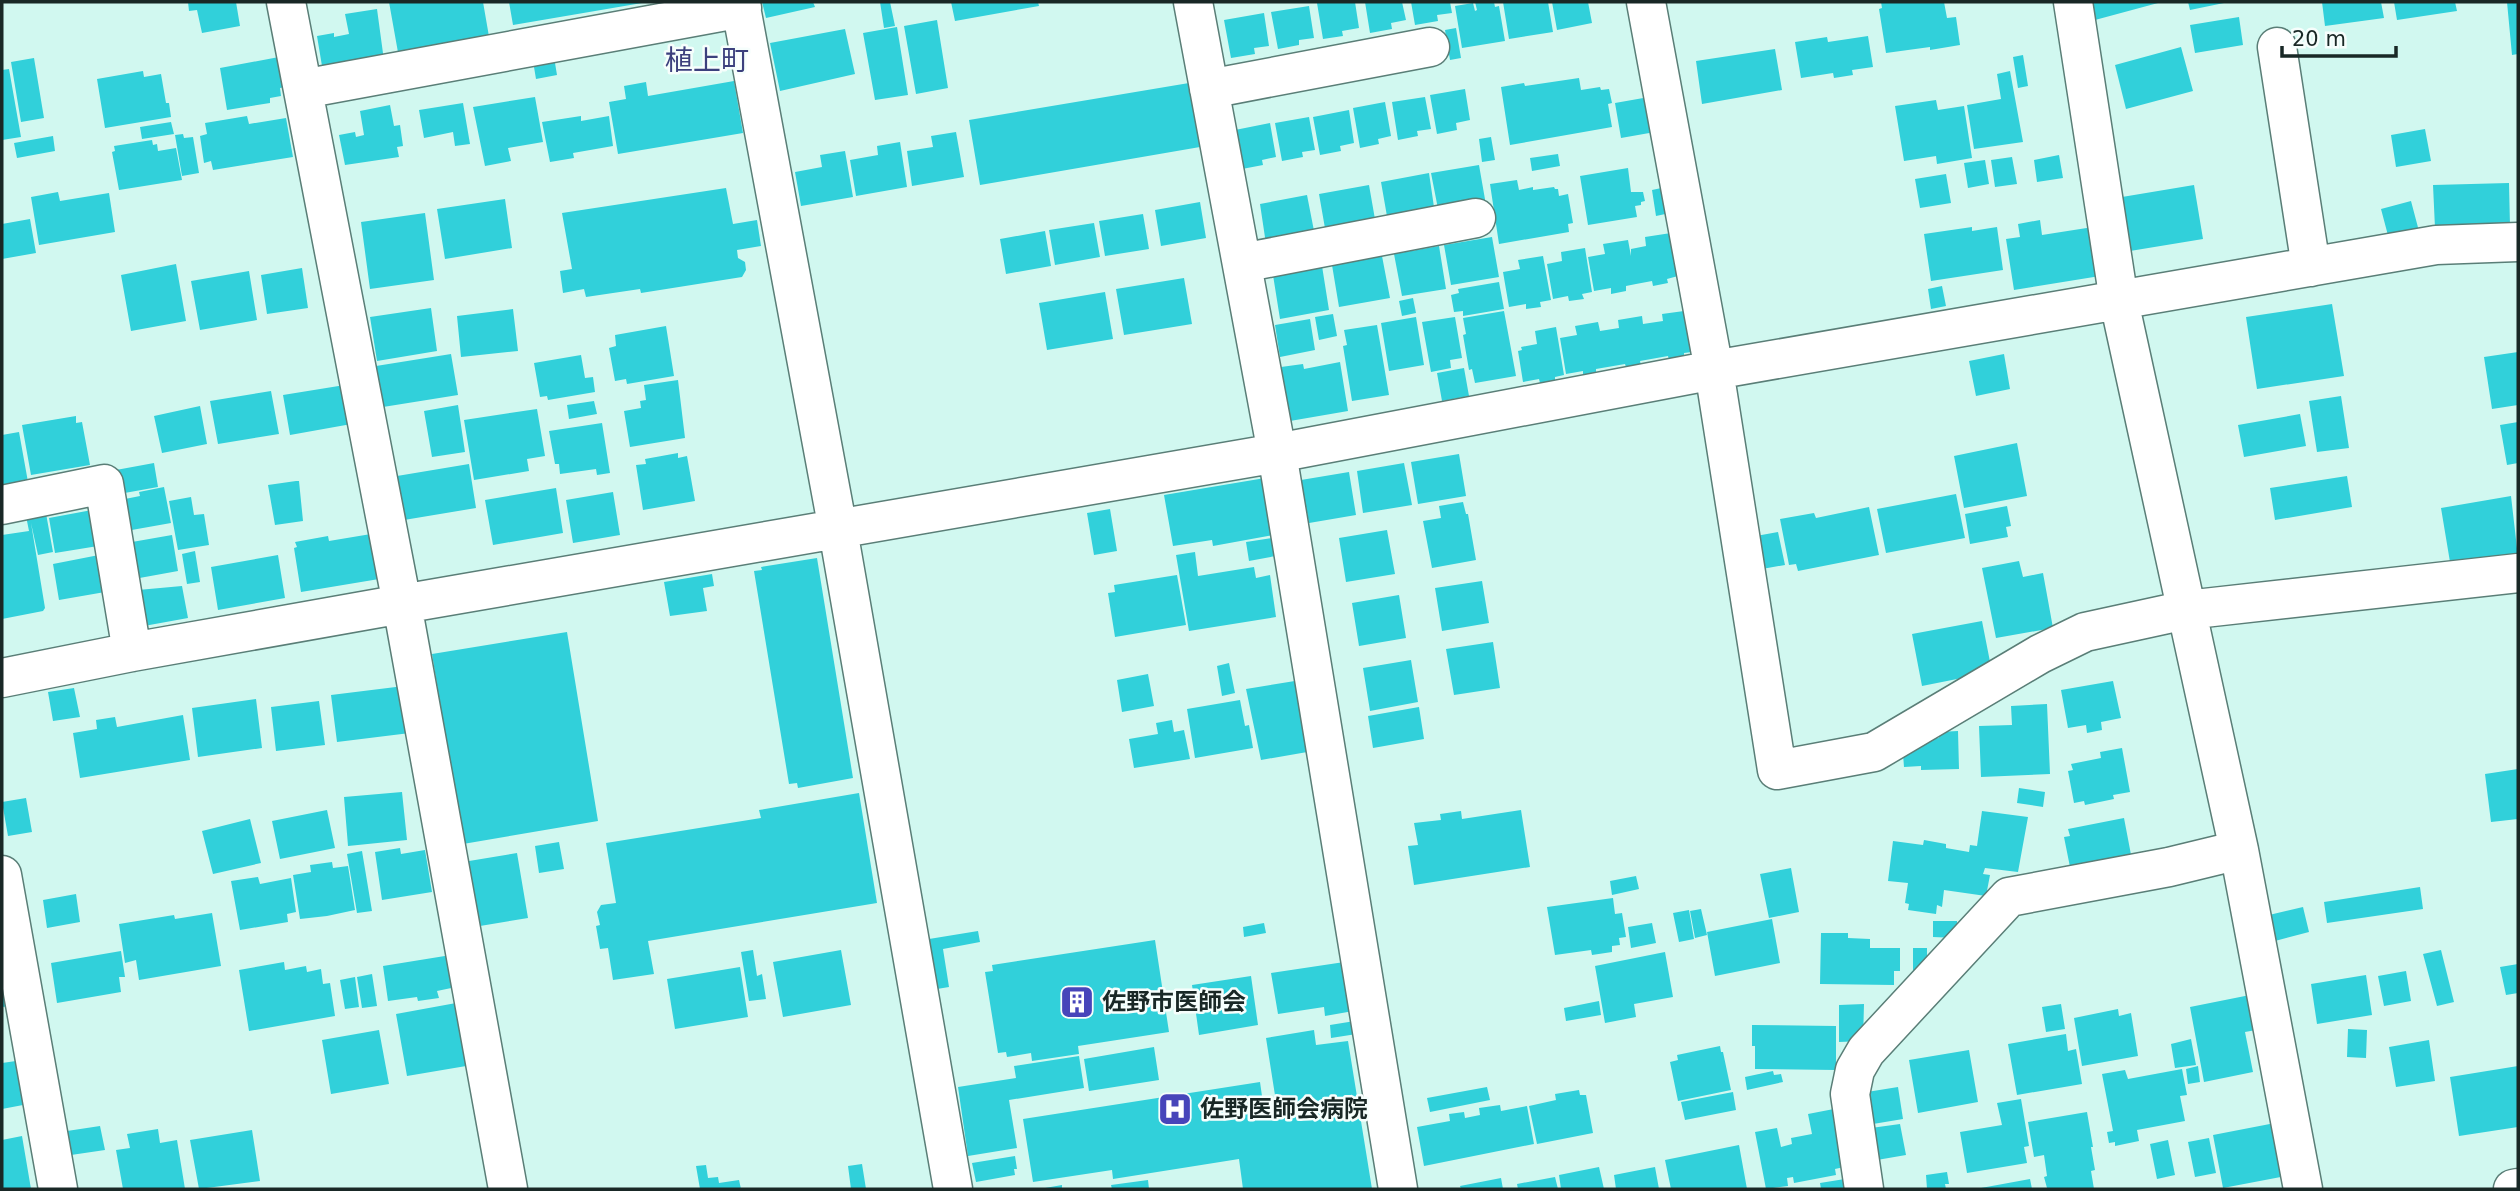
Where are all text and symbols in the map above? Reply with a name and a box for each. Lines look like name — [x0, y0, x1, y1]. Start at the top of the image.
scale bar — [2282, 14, 2396, 58]
text: 20 m — [2292, 27, 2346, 51]
district label: 植上町 — [665, 44, 749, 77]
building icon: 佐野市医師会 — [1058, 983, 1096, 1021]
place label: 佐野市医師会 — [1102, 988, 1246, 1016]
hospital icon: 佐野医師会病院 — [1156, 1090, 1194, 1128]
place label: 佐野医師会病院 — [1200, 1095, 1368, 1123]

